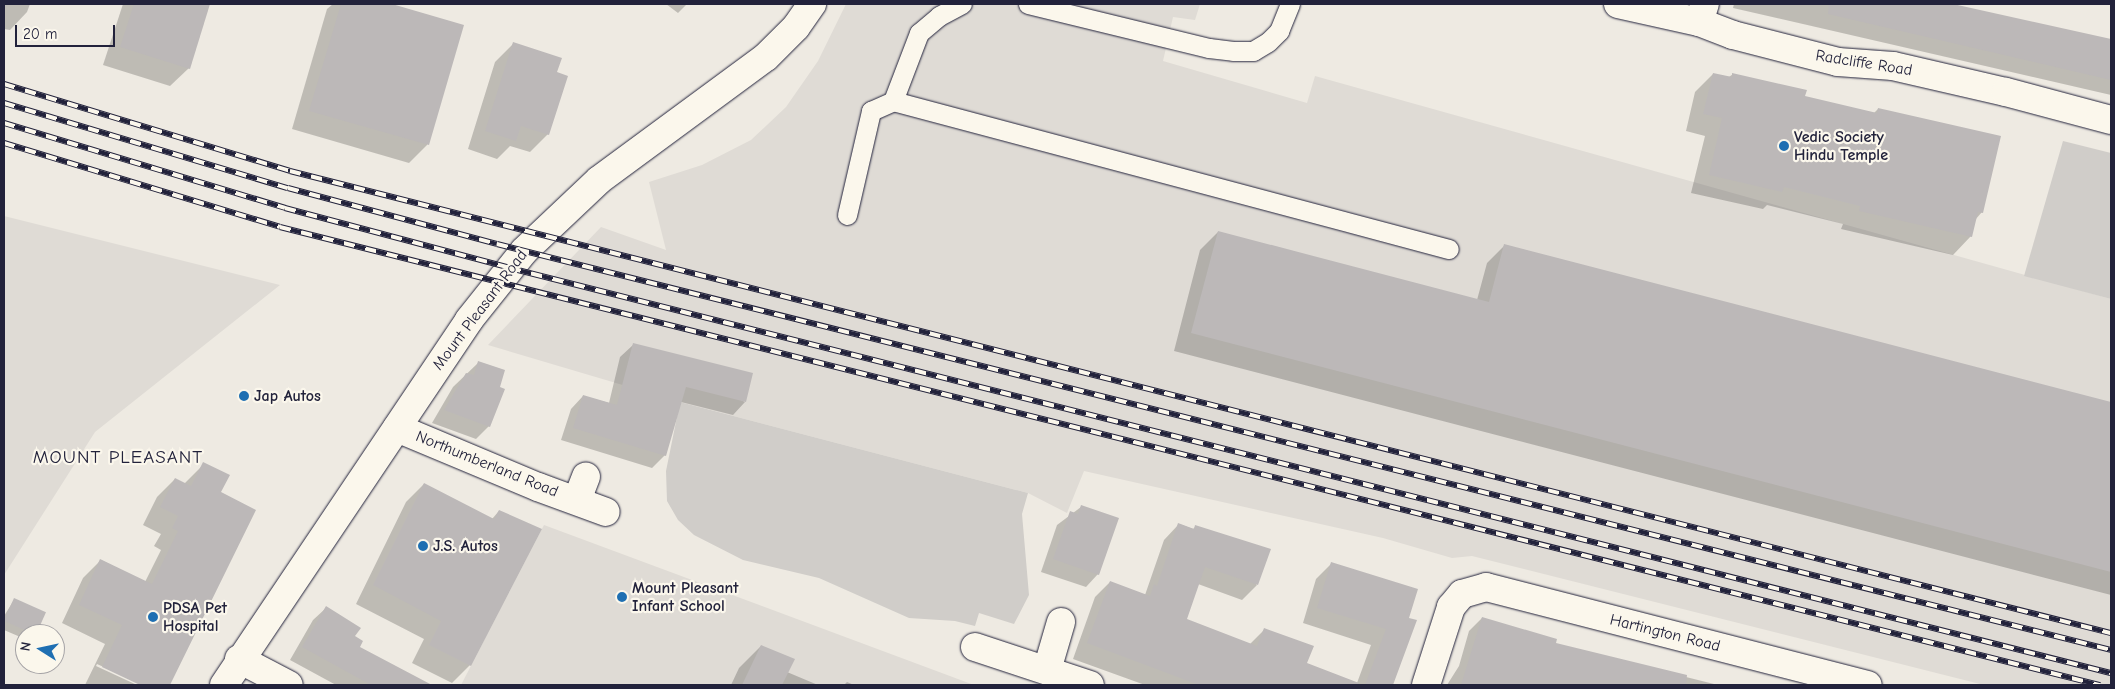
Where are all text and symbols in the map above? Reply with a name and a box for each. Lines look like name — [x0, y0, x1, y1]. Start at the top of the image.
scale bar — [18, 15, 118, 47]
text: 20 m — [23, 25, 57, 43]
street label: Radcliffe Road — [1814, 46, 1914, 80]
place label: Vedic Society Hindu Temple — [1794, 127, 1888, 165]
marker: Vedic Society Hindu Temple — [1778, 140, 1790, 152]
street label: Mount Pleasant Road — [428, 246, 532, 374]
place label: Jap Autos — [254, 386, 321, 406]
marker: Jap Autos — [238, 390, 250, 402]
street label: Northumberland Road — [413, 427, 561, 501]
district label: MOUNT PLEASANT — [31, 447, 205, 469]
place label: J.S. Autos — [433, 536, 498, 556]
marker: J.S. Autos — [417, 540, 429, 552]
place label: Mount Pleasant Infant School — [632, 578, 739, 616]
marker: Mount Pleasant Infant School — [616, 591, 628, 603]
place label: PDSA Pet Hospital — [163, 598, 227, 636]
street label: Hartington Road — [1608, 610, 1722, 656]
marker: PDSA Pet Hospital — [147, 611, 159, 623]
north arrow — [15, 624, 65, 674]
text: N — [17, 641, 35, 652]

